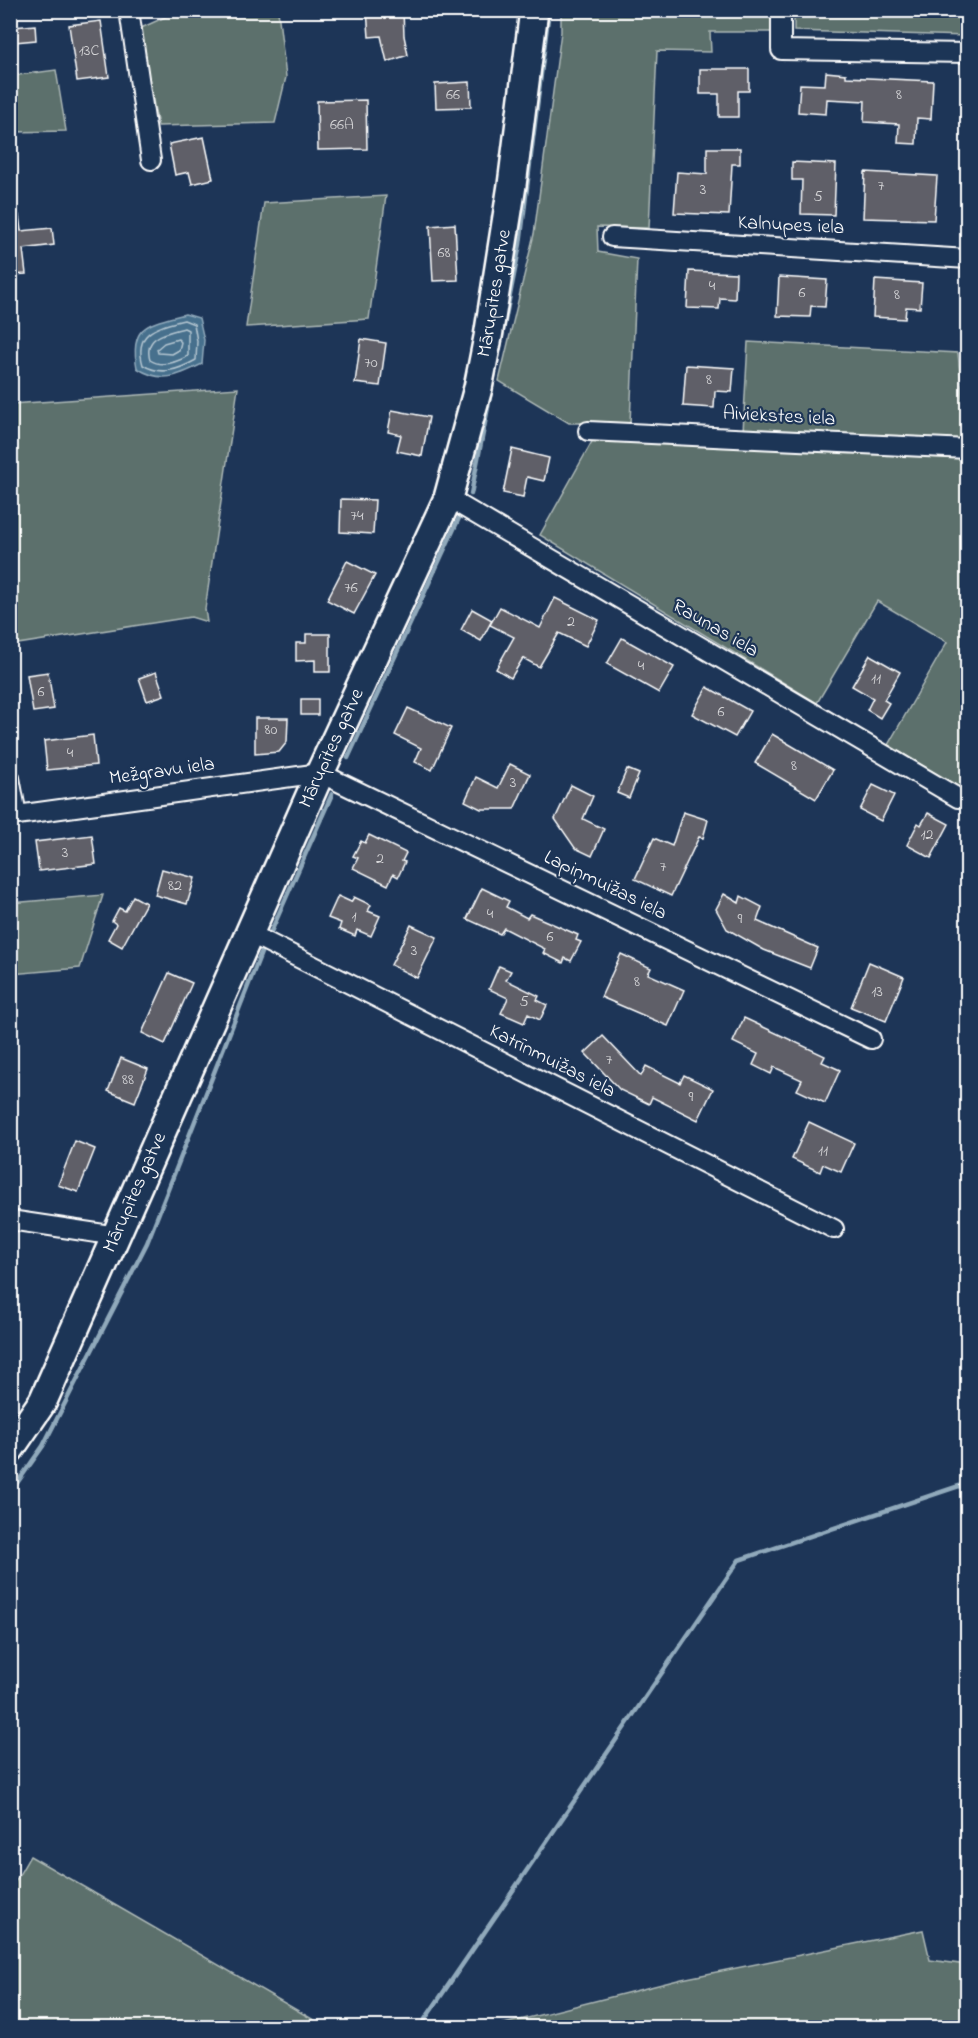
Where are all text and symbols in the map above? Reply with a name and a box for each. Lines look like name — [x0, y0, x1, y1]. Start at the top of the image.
house number: 13C — [79, 39, 99, 63]
house number: 66 — [446, 83, 460, 107]
house number: 8 — [896, 83, 902, 107]
house number: 66A — [330, 113, 354, 137]
house number: 7 — [878, 174, 885, 198]
house number: 3 — [700, 178, 706, 202]
house number: 5 — [813, 185, 823, 209]
street label: Kalnupes iela — [737, 209, 845, 243]
street label: Mārupītes gatve — [470, 227, 519, 360]
house number: 68 — [437, 241, 451, 265]
house number: 4 — [709, 274, 716, 298]
house number: 6 — [798, 281, 806, 305]
house number: 8 — [894, 283, 900, 307]
house number: 70 — [364, 351, 378, 375]
house number: 8 — [706, 368, 712, 392]
street label: Aiviekstes iela — [722, 400, 836, 434]
house number: 74 — [350, 504, 364, 528]
house number: 76 — [344, 576, 358, 600]
street label: Raunas iela — [666, 592, 764, 666]
house number: 2 — [567, 610, 575, 634]
house number: 4 — [638, 654, 645, 678]
house number: 11 — [871, 667, 881, 691]
house number: 6 — [37, 680, 45, 704]
street label: Mārupītes gatve — [292, 684, 372, 813]
house number: 6 — [717, 700, 725, 724]
house number: 80 — [265, 718, 278, 742]
house number: 4 — [67, 741, 74, 765]
street label: Mežgravu iela — [107, 750, 217, 795]
house number: 8 — [791, 754, 797, 778]
house number: 3 — [510, 771, 516, 795]
house number: 12 — [920, 823, 934, 847]
house number: 3 — [62, 841, 68, 865]
street label: Lapiņmuižas iela — [538, 844, 672, 928]
house number: 2 — [376, 847, 384, 871]
house number: 7 — [660, 855, 667, 879]
house number: 82 — [168, 874, 182, 898]
house number: 4 — [487, 902, 494, 926]
house number: 1 — [351, 905, 357, 929]
house number: 9 — [738, 907, 743, 931]
house number: 6 — [546, 925, 554, 949]
house number: 3 — [411, 939, 417, 963]
house number: 8 — [634, 970, 640, 994]
house number: 13 — [871, 980, 883, 1004]
house number: 5 — [519, 990, 529, 1014]
street label: Katrīnmuižas iela — [484, 1018, 620, 1106]
house number: 7 — [606, 1048, 613, 1072]
house number: 88 — [122, 1068, 134, 1092]
house number: 9 — [689, 1085, 694, 1109]
street label: Mārupītes gatve — [96, 1128, 174, 1258]
house number: 11 — [818, 1139, 828, 1163]

